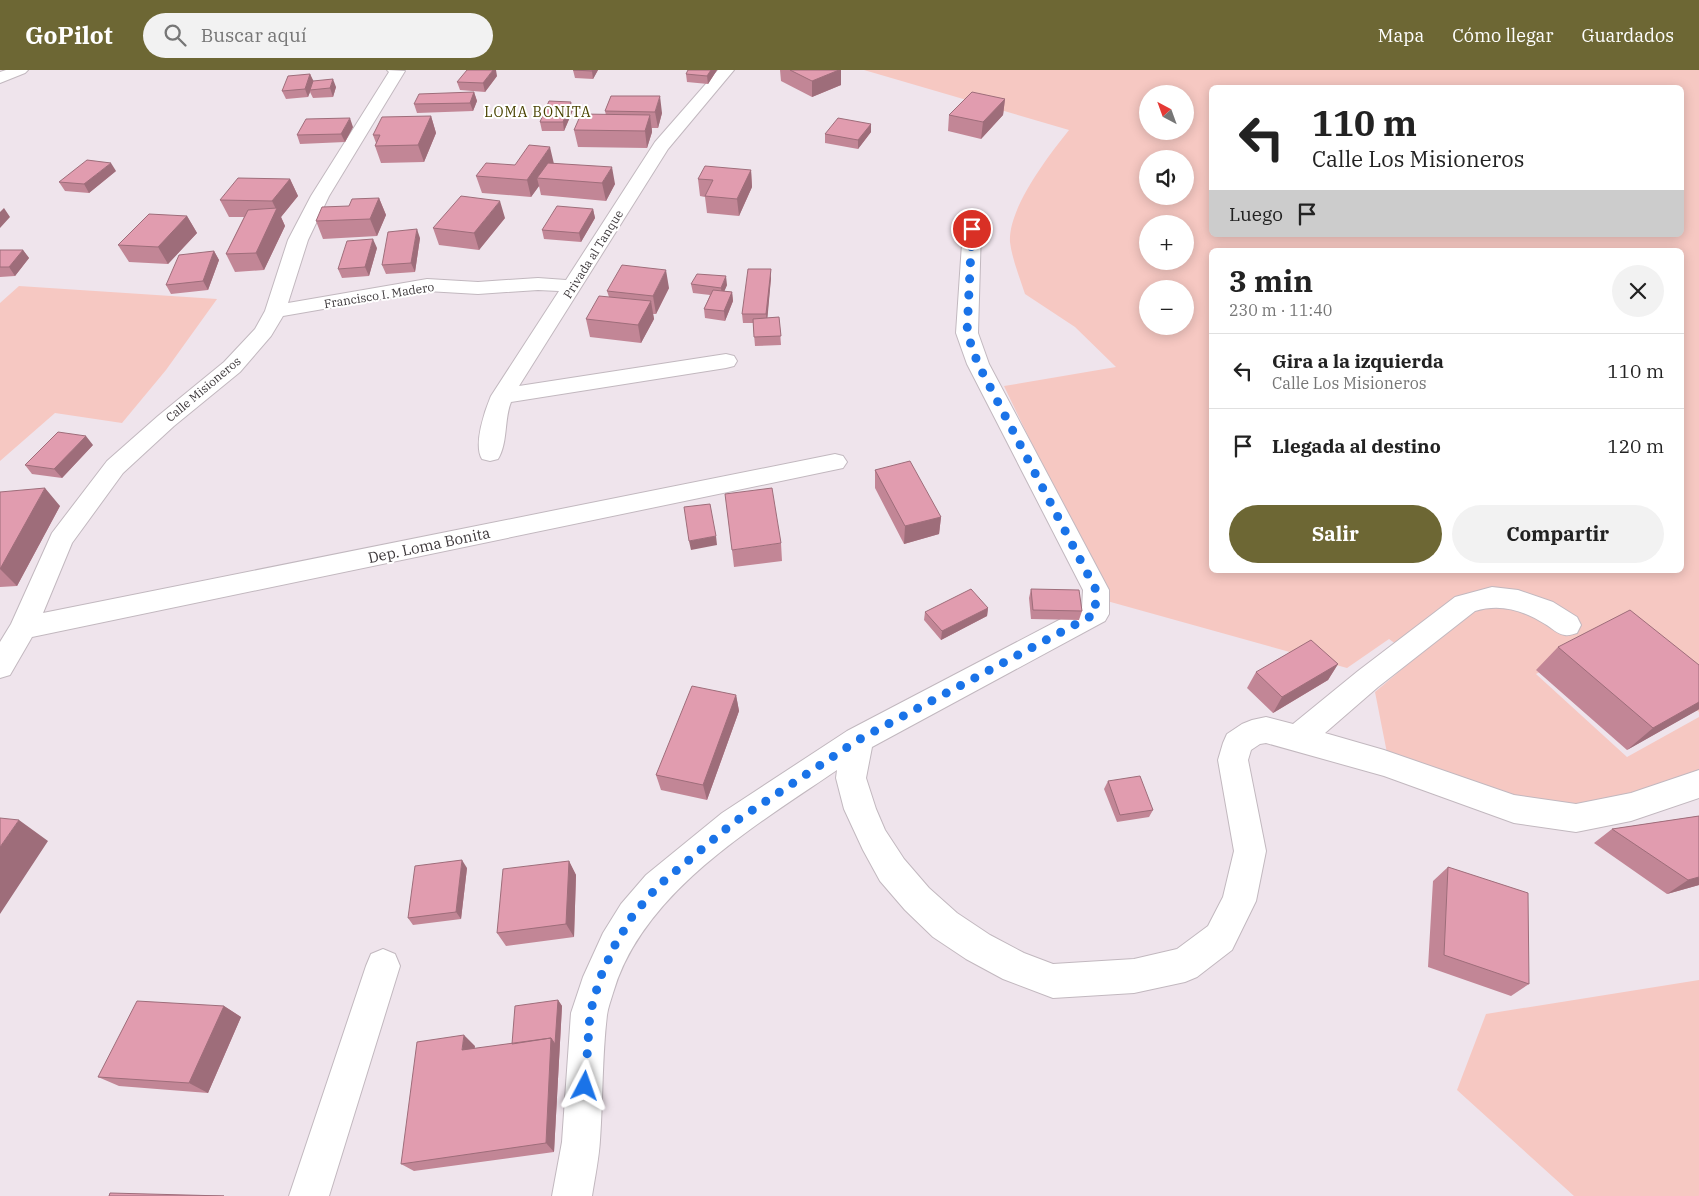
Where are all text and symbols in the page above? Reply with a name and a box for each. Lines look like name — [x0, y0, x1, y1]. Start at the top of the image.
search box — [143, 13, 493, 58]
text: GoPilot — [25, 19, 113, 51]
icon: search — [161, 21, 189, 49]
text: Buscar aquí — [201, 23, 307, 47]
text: Mapa — [1378, 24, 1424, 47]
text: Cómo llegar — [1452, 24, 1553, 47]
text: Guardados — [1581, 24, 1674, 47]
north arrow — [1139, 85, 1194, 140]
map controls — [1139, 85, 1194, 335]
text: 110 m — [1312, 100, 1417, 146]
district label: LOMA BONITA — [484, 103, 592, 121]
icon: left — [1229, 105, 1294, 170]
text: Calle Los Misioneros — [1312, 144, 1524, 173]
button: sound — [1139, 150, 1194, 205]
icon: arrive — [1293, 200, 1321, 228]
text: Luego — [1229, 202, 1283, 226]
street label: Privada al Tanque — [560, 207, 626, 301]
pin — [951, 208, 993, 250]
icon: arrive — [958, 215, 986, 243]
button: + — [1139, 215, 1194, 270]
text: 3 min — [1229, 261, 1313, 300]
button: close — [1612, 265, 1664, 317]
street label: Francisco I. Madero — [323, 279, 435, 311]
button: − — [1139, 280, 1194, 335]
text: 230 m · 11:40 — [1229, 300, 1332, 320]
text: Gira a la izquierda — [1272, 349, 1444, 373]
street label: Calle Misioneros — [162, 353, 244, 425]
icon: left — [1229, 357, 1257, 385]
text: 110 m — [1607, 359, 1664, 383]
text: Calle Los Misioneros — [1272, 373, 1426, 393]
icon: arrive — [1229, 432, 1257, 460]
text: Llegada al destino — [1272, 434, 1441, 458]
text: 120 m — [1607, 434, 1664, 458]
button: Salir — [1229, 505, 1442, 563]
button: Compartir — [1452, 505, 1664, 563]
street label: Dep. Loma Bonita — [366, 523, 492, 567]
position arrow — [558, 1059, 610, 1111]

